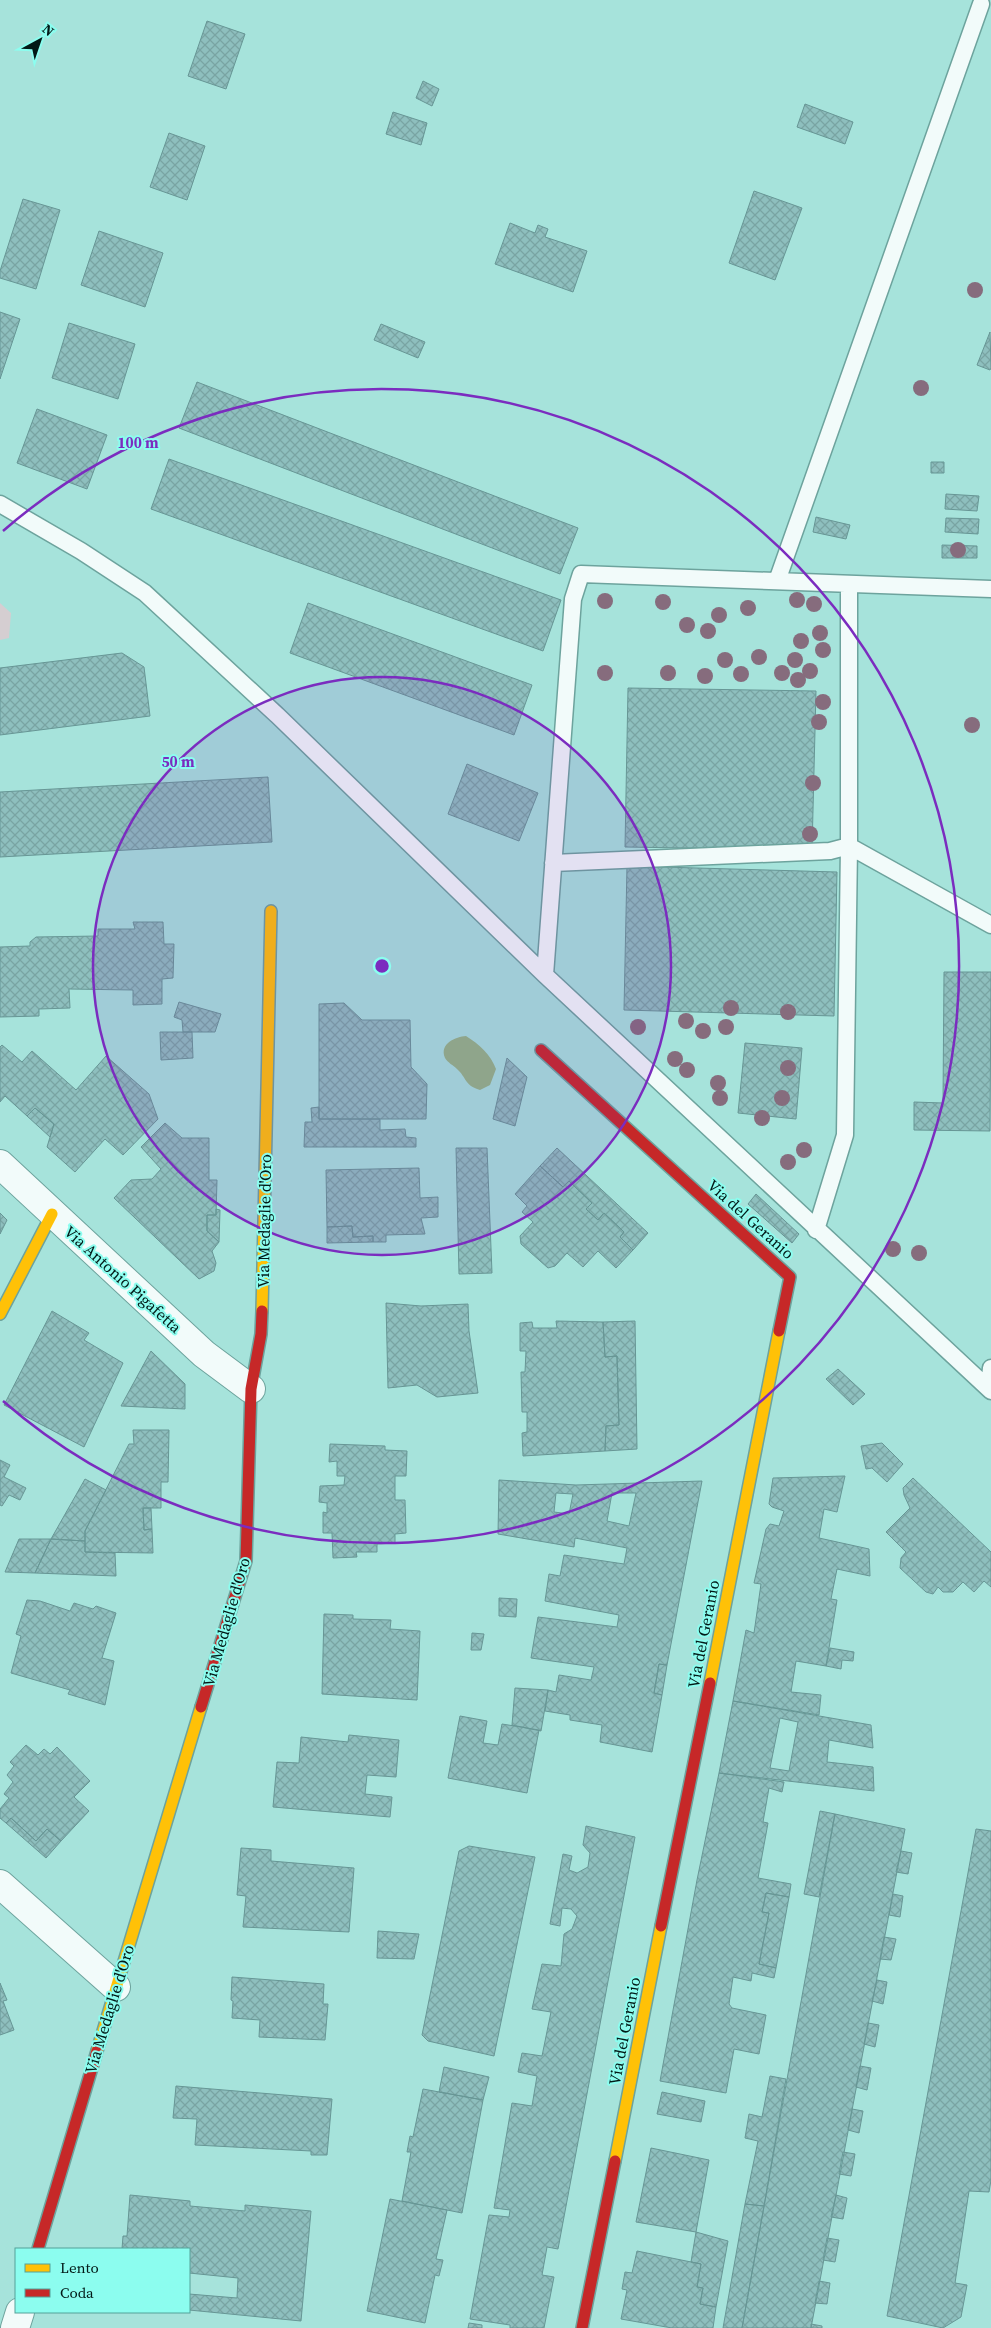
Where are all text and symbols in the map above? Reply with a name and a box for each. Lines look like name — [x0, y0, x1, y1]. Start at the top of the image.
north arrow — [15, 15, 65, 65]
text: N — [38, 19, 59, 41]
text: 100 m — [117, 432, 159, 453]
text: 50 m — [161, 751, 195, 772]
centre of rings — [373, 957, 391, 975]
street label: Via Medaglie d'Oro — [252, 1154, 276, 1288]
street label: Via del Geranio — [703, 1174, 799, 1264]
street label: Via Antonio Pigafetta — [60, 1220, 187, 1338]
street label: Via Medaglie d'Oro — [197, 1555, 255, 1689]
street label: Via del Geranio — [682, 1578, 724, 1690]
street label: Via Medaglie d'Oro — [79, 1942, 139, 2076]
street label: Via del Geranio — [603, 1975, 645, 2087]
legend — [15, 2248, 190, 2313]
text: Lento — [60, 2257, 99, 2278]
text: Coda — [60, 2282, 94, 2303]

